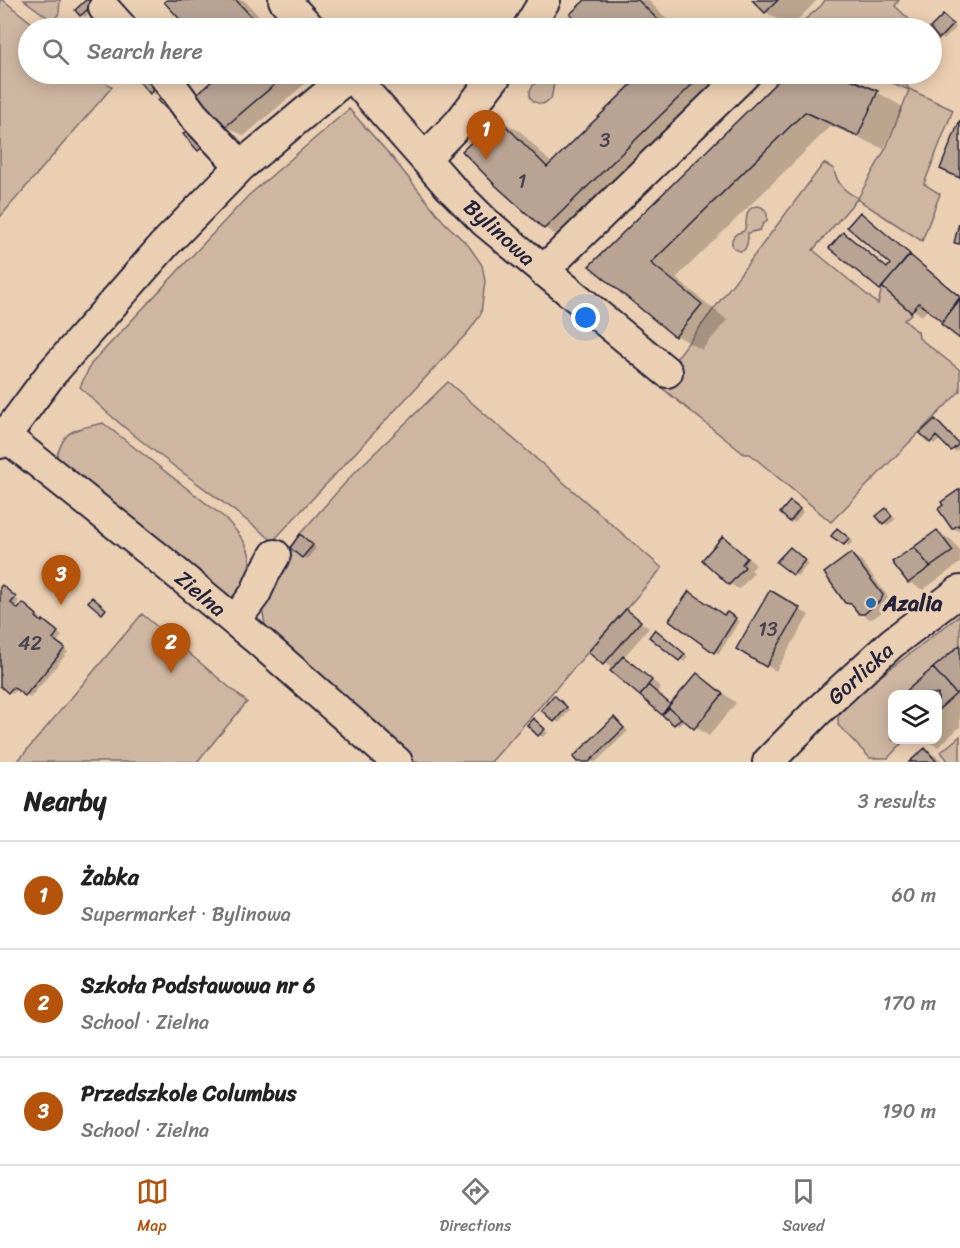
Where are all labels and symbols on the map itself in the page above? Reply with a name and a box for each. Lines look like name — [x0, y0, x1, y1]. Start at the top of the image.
pin: 1 — [466, 110, 506, 160]
house number: 3 — [600, 123, 611, 158]
house number: 1 — [518, 164, 526, 199]
street label: Bylinowa — [454, 189, 545, 276]
your location — [571, 303, 600, 332]
pin: 3 — [42, 556, 80, 605]
street label: Zielna — [166, 560, 236, 627]
place label: Azalia — [882, 584, 943, 623]
marker: Azalia — [864, 596, 878, 610]
house number: 13 — [758, 612, 778, 647]
pin: 2 — [152, 624, 190, 673]
house number: 42 — [18, 626, 42, 661]
street label: Gorlicka — [818, 632, 903, 715]

